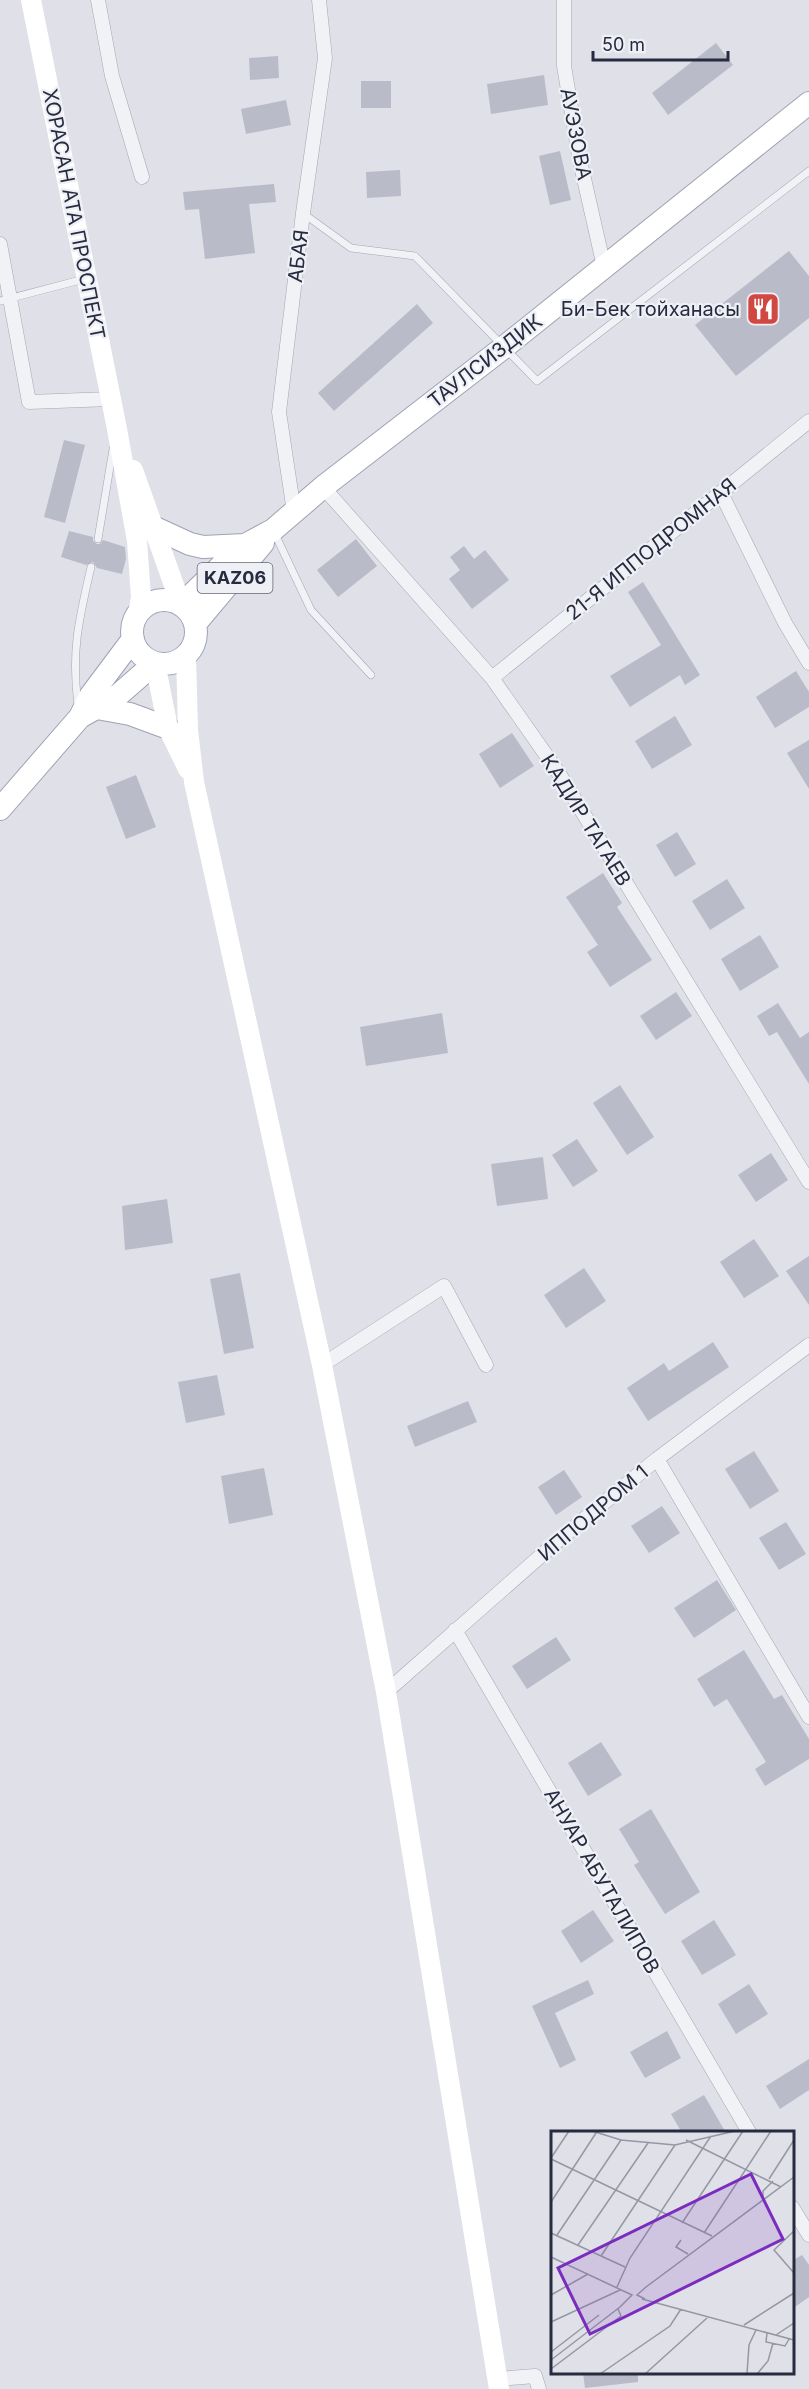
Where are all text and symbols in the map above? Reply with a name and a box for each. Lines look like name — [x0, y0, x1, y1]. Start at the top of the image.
scale bar — [593, 24, 728, 62]
text: 50 m — [602, 34, 645, 55]
street label: АУЭЗОВА — [555, 86, 597, 182]
street label: ХОРАСАН АТА ПРОСПЕКТ — [38, 87, 110, 341]
street label: АБАЯ — [283, 228, 313, 284]
restaurant icon: Би-Бек тойханасы — [745, 291, 781, 327]
place label: Би-Бек тойханасы — [561, 297, 740, 321]
street label: ТАУЛСИЗДИК — [423, 309, 547, 413]
street label: 21-Я ИППОДРОМНАЯ — [561, 473, 741, 625]
road number: KAZ06 — [198, 563, 272, 593]
street label: КАДИР ТАГАЕВ — [536, 750, 636, 890]
street label: ИППОДРОМ 1 — [533, 1460, 653, 1566]
street label: АНУАР АБУТАЛИПОВ — [539, 1784, 665, 1978]
inset map — [551, 2131, 794, 2374]

